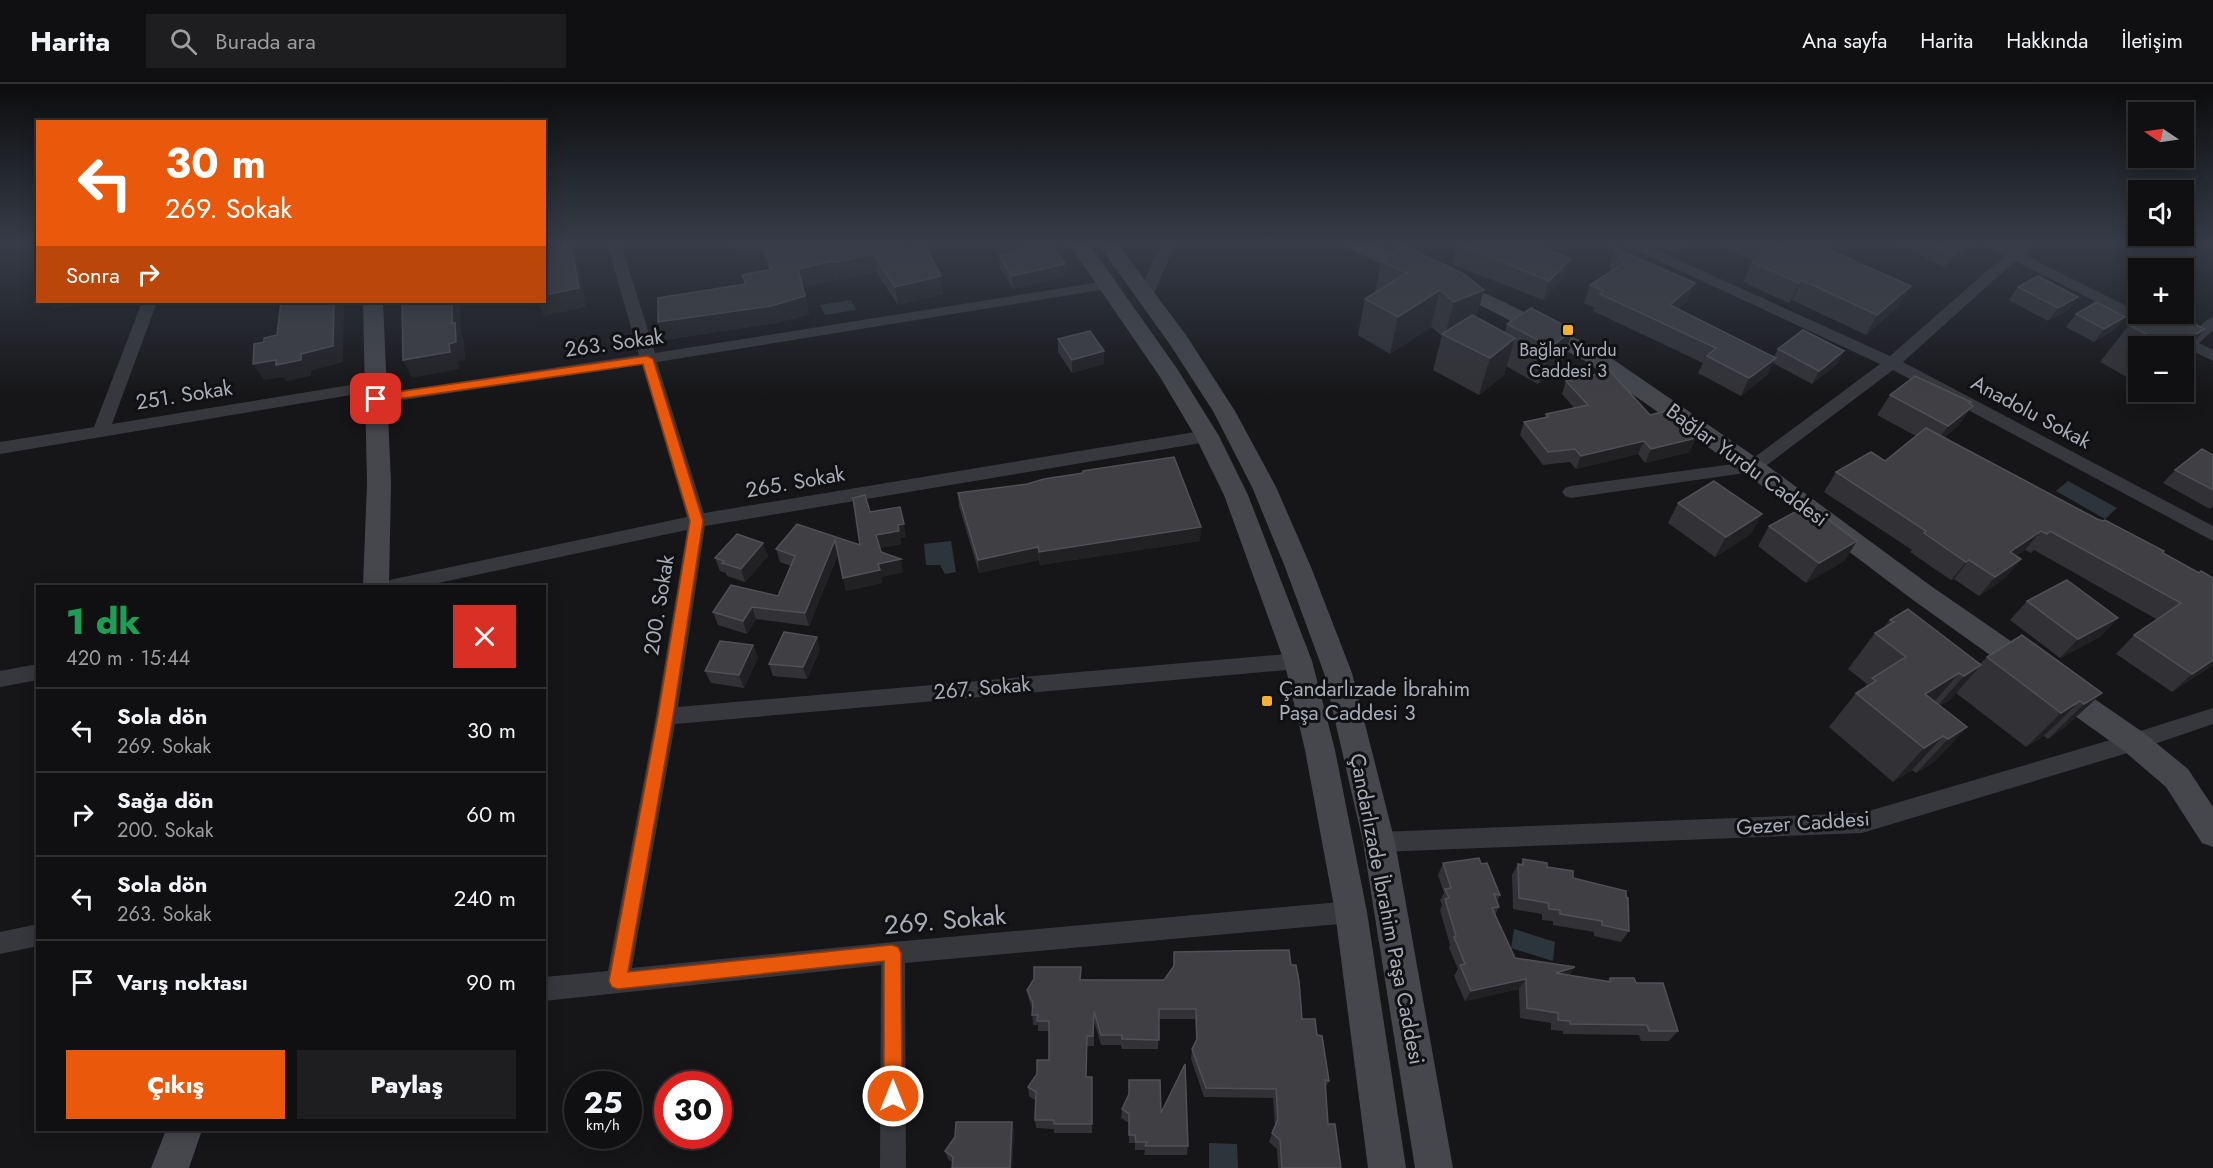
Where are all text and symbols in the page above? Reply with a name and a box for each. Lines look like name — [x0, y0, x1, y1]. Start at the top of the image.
search box — [146, 14, 566, 68]
text: Harita — [30, 21, 110, 62]
icon: search — [167, 25, 200, 58]
text: Burada ara — [215, 25, 316, 57]
text: Ana sayfa — [1802, 26, 1887, 56]
text: Harita — [1920, 26, 1973, 56]
text: Hakkında — [2006, 26, 2088, 56]
text: İletişim — [2121, 26, 2183, 56]
north arrow — [2128, 102, 2194, 168]
map controls — [2128, 102, 2194, 402]
text: 30 m — [165, 133, 266, 194]
icon: left — [66, 144, 144, 222]
button: sound — [2128, 180, 2194, 246]
text: 269. Sokak — [165, 189, 292, 228]
icon: right — [132, 258, 165, 291]
button: + — [2128, 258, 2194, 324]
text: Sonra — [66, 259, 120, 291]
street label: 263. Sokak — [563, 321, 666, 365]
marker: Bağlar Yurdu Caddesi 3 — [1561, 323, 1575, 337]
button: − — [2128, 336, 2194, 402]
place label: Bağlar Yurdu Caddesi 3 — [1519, 337, 1617, 384]
street label: Anadolu Sokak — [1966, 368, 2097, 457]
street label: 251. Sokak — [134, 372, 235, 417]
pin — [350, 373, 401, 424]
icon: arrive — [359, 382, 392, 415]
street label: Bağlar Yurdu Caddesi — [1660, 396, 1834, 534]
street label: 265. Sokak — [743, 458, 848, 505]
street label: 200. Sokak — [636, 552, 682, 657]
text: 1 dk — [66, 595, 141, 647]
button: close — [453, 605, 516, 668]
text: 420 m · 15:44 — [66, 644, 190, 673]
street label: 267. Sokak — [932, 669, 1032, 707]
place label: Çandarlızade İbrahim Paşa Caddesi 3 — [1279, 674, 1470, 728]
marker: Çandarlızade İbrahim Paşa Caddesi 3 — [1260, 694, 1274, 708]
text: Sola dön — [117, 700, 207, 732]
icon: left — [66, 714, 99, 747]
text: 30 m — [467, 714, 516, 746]
text: 269. Sokak — [117, 732, 211, 761]
street label: Çandarlızade İbrahim Paşa Caddesi — [1342, 751, 1432, 1067]
text: Sağa dön — [117, 784, 214, 816]
icon: right — [66, 798, 99, 831]
text: 60 m — [466, 798, 516, 830]
street label: Gezer Caddesi — [1735, 803, 1871, 843]
text: 200. Sokak — [117, 816, 213, 845]
text: Sola dön — [117, 868, 207, 900]
icon: left — [66, 882, 99, 915]
text: 240 m — [454, 882, 516, 914]
street label: 269. Sokak — [882, 896, 1008, 944]
text: 263. Sokak — [117, 900, 212, 929]
icon: arrive — [66, 966, 99, 999]
text: Varış noktası — [117, 966, 248, 998]
text: 90 m — [466, 966, 516, 998]
button: Çıkış — [66, 1050, 285, 1119]
button: Paylaş — [297, 1050, 516, 1119]
position arrow — [861, 1064, 925, 1128]
speed limit sign: 30 — [654, 1071, 732, 1149]
text: 25 — [583, 1081, 623, 1124]
text: km/h — [586, 1114, 620, 1136]

